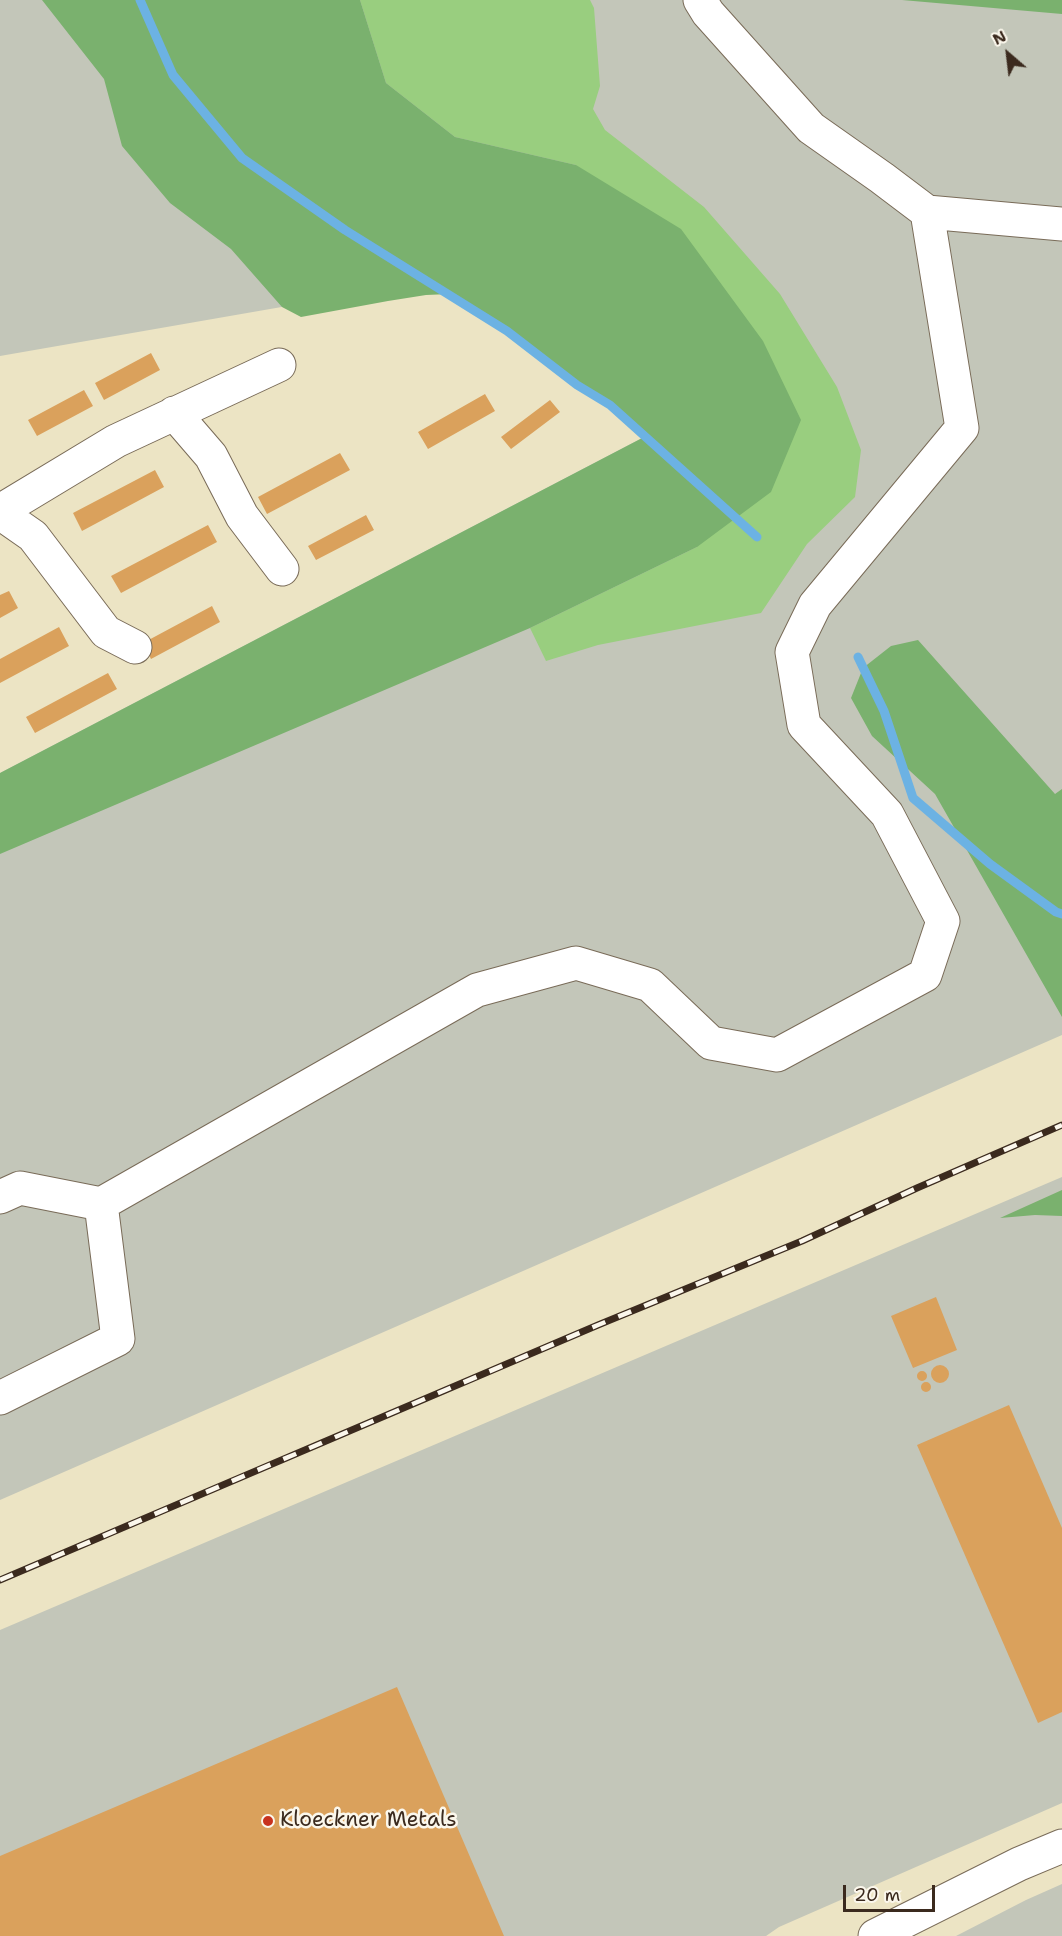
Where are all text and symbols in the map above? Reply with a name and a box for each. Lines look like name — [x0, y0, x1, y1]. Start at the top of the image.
north arrow — [978, 24, 1038, 84]
text: N — [989, 25, 1010, 50]
place label: Kloeckner Metals — [280, 1808, 457, 1834]
marker: Kloeckner Metals — [261, 1814, 275, 1828]
scale bar — [846, 1873, 938, 1911]
text: 20 m — [854, 1883, 900, 1907]

